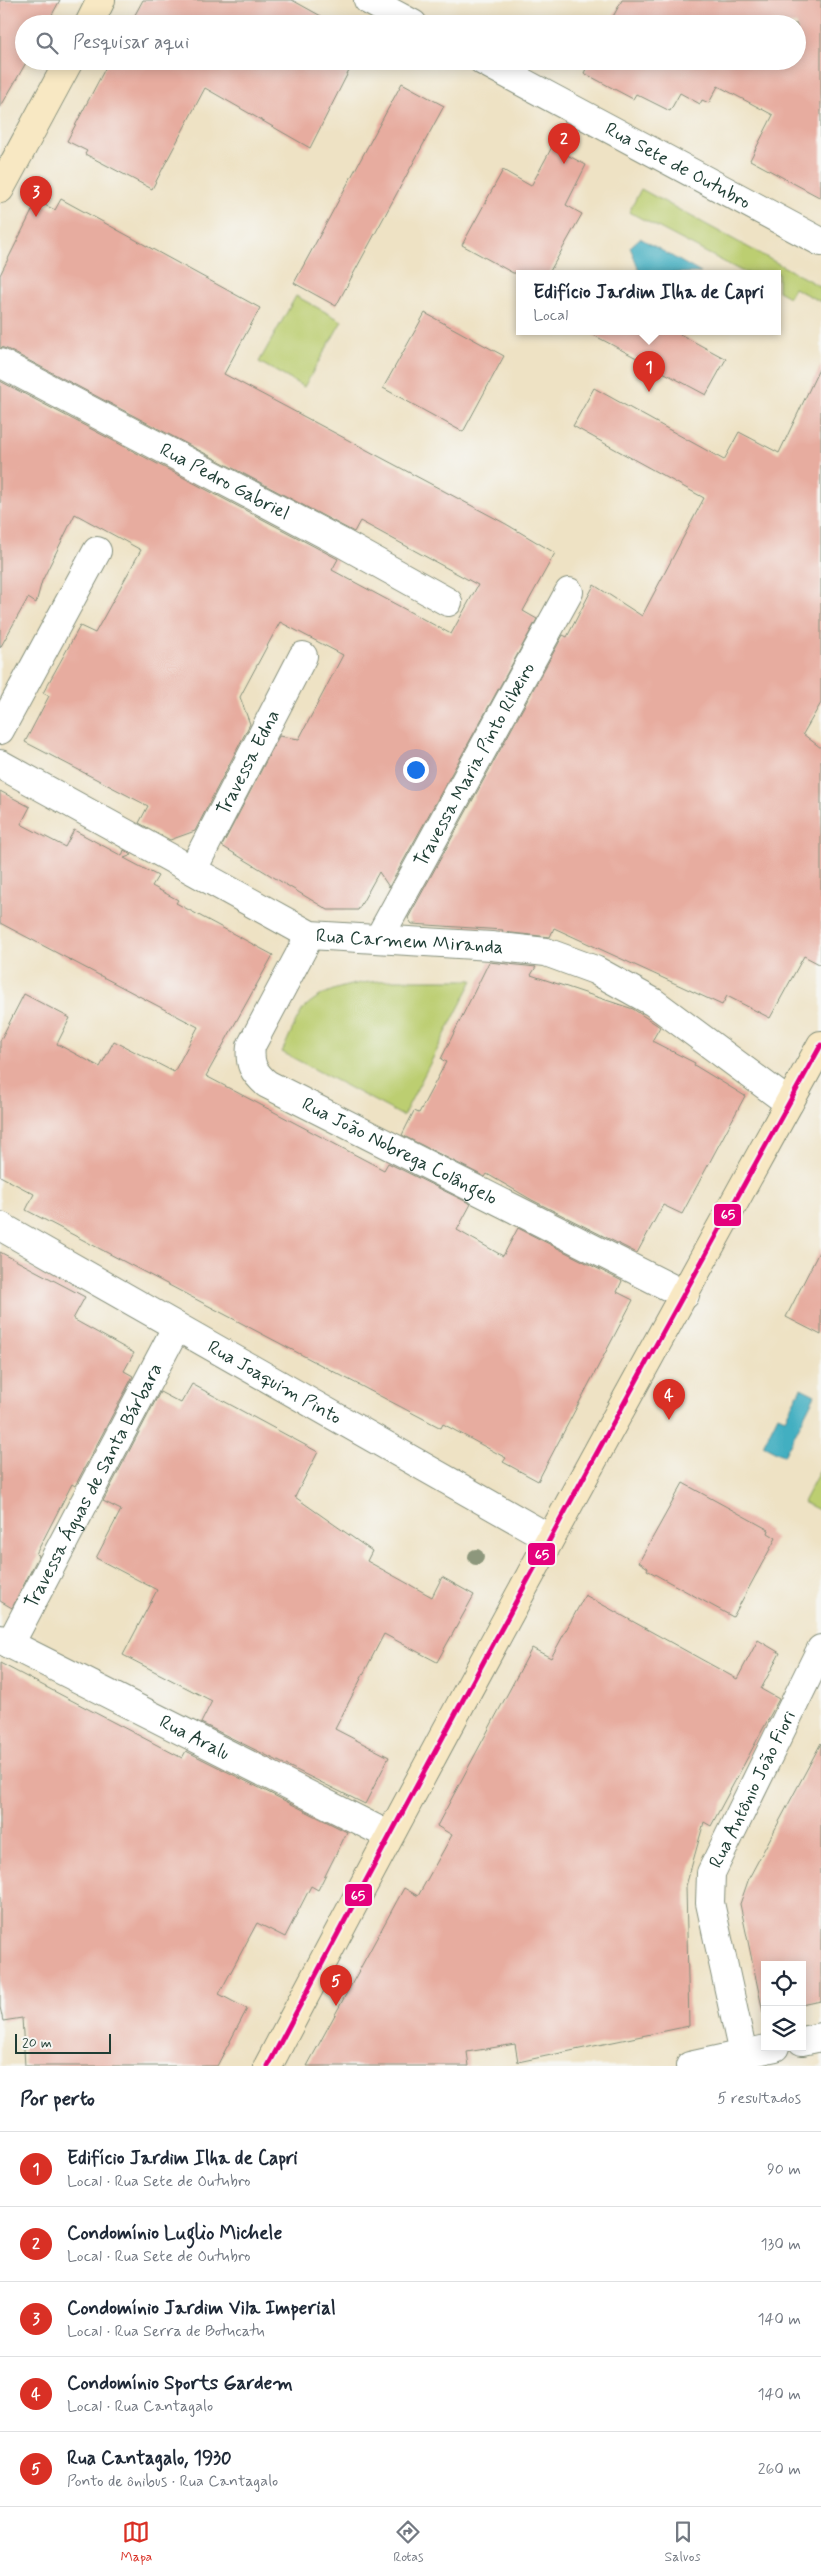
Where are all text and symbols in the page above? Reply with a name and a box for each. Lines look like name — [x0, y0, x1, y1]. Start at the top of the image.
search box — [15, 15, 806, 70]
icon: search — [33, 29, 61, 57]
text: Pesquisar aqui — [73, 30, 189, 55]
street label: Rua Sete de Outubro — [601, 116, 755, 215]
pin: 2 — [548, 123, 580, 164]
pin: 3 — [20, 176, 52, 217]
popup — [516, 270, 781, 335]
text: Edifício Jardim Ilha de Capri — [533, 280, 764, 305]
text: Local — [533, 305, 568, 326]
pin: 1 — [633, 351, 665, 392]
street label: Rua Pedro Gabriel — [156, 437, 294, 526]
street label: Travessa Maria Pinto Ribeiro — [408, 658, 541, 871]
street label: Travessa Edna — [210, 705, 286, 819]
your location — [403, 757, 429, 783]
street label: Rua Carmem Miranda — [315, 923, 505, 960]
street label: Rua João Nobrega Colângelo — [298, 1091, 502, 1211]
line badge: 65 — [713, 1203, 742, 1227]
text: 65 — [721, 1206, 736, 1224]
street label: Rua Joaquim Pinto — [203, 1334, 346, 1430]
street label: Travessa Águas de Santa Bárbara — [19, 1359, 168, 1613]
pin: 4 — [653, 1379, 685, 1420]
line badge: 65 — [527, 1542, 556, 1566]
text: 65 — [535, 1546, 550, 1564]
street label: Rua Antônio João Fiori — [703, 1706, 801, 1872]
street label: Rua Aralu — [155, 1709, 234, 1765]
line badge: 65 — [344, 1883, 373, 1907]
text: 65 — [351, 1887, 366, 1905]
map controls — [761, 1961, 806, 2051]
button: locate — [761, 1961, 806, 2006]
pin: 5 — [320, 1965, 352, 2006]
button: layers — [761, 2006, 806, 2051]
scale bar — [15, 2031, 111, 2054]
text: 20 m — [22, 2034, 52, 2052]
text: Por perto — [20, 2085, 95, 2113]
text: 5 resultados — [717, 2088, 801, 2109]
text: Edifício Jardim Ilha de Capri — [67, 2146, 298, 2171]
text: 1 — [32, 2159, 40, 2180]
text: 90 m — [767, 2159, 801, 2180]
text: Local · Rua Sete de Outubro — [67, 2171, 251, 2192]
text: Condomínio Luglio Michele — [67, 2221, 282, 2246]
text: 2 — [32, 2234, 40, 2255]
text: 130 m — [760, 2234, 801, 2255]
text: Local · Rua Sete de Outubro — [67, 2246, 251, 2267]
text: Condomínio Jardim Vila Imperial — [67, 2296, 336, 2321]
text: 3 — [32, 2309, 40, 2330]
text: 140 m — [757, 2309, 801, 2330]
text: Local · Rua Serra de Botucatu — [67, 2321, 265, 2342]
text: Condomínio Sports Gardem — [67, 2371, 293, 2396]
text: 4 — [31, 2384, 41, 2405]
text: 140 m — [757, 2384, 801, 2405]
text: Local · Rua Cantagalo — [67, 2396, 213, 2417]
text: Rua Cantagalo, 1930 — [67, 2446, 232, 2471]
text: 5 — [31, 2459, 41, 2480]
text: 260 m — [758, 2459, 801, 2480]
text: Ponto de ônibus · Rua Cantagalo — [67, 2471, 278, 2492]
tab: Mapa — [120, 2518, 152, 2566]
tab: Rotas — [393, 2518, 424, 2566]
tab: Salvos — [664, 2518, 701, 2566]

